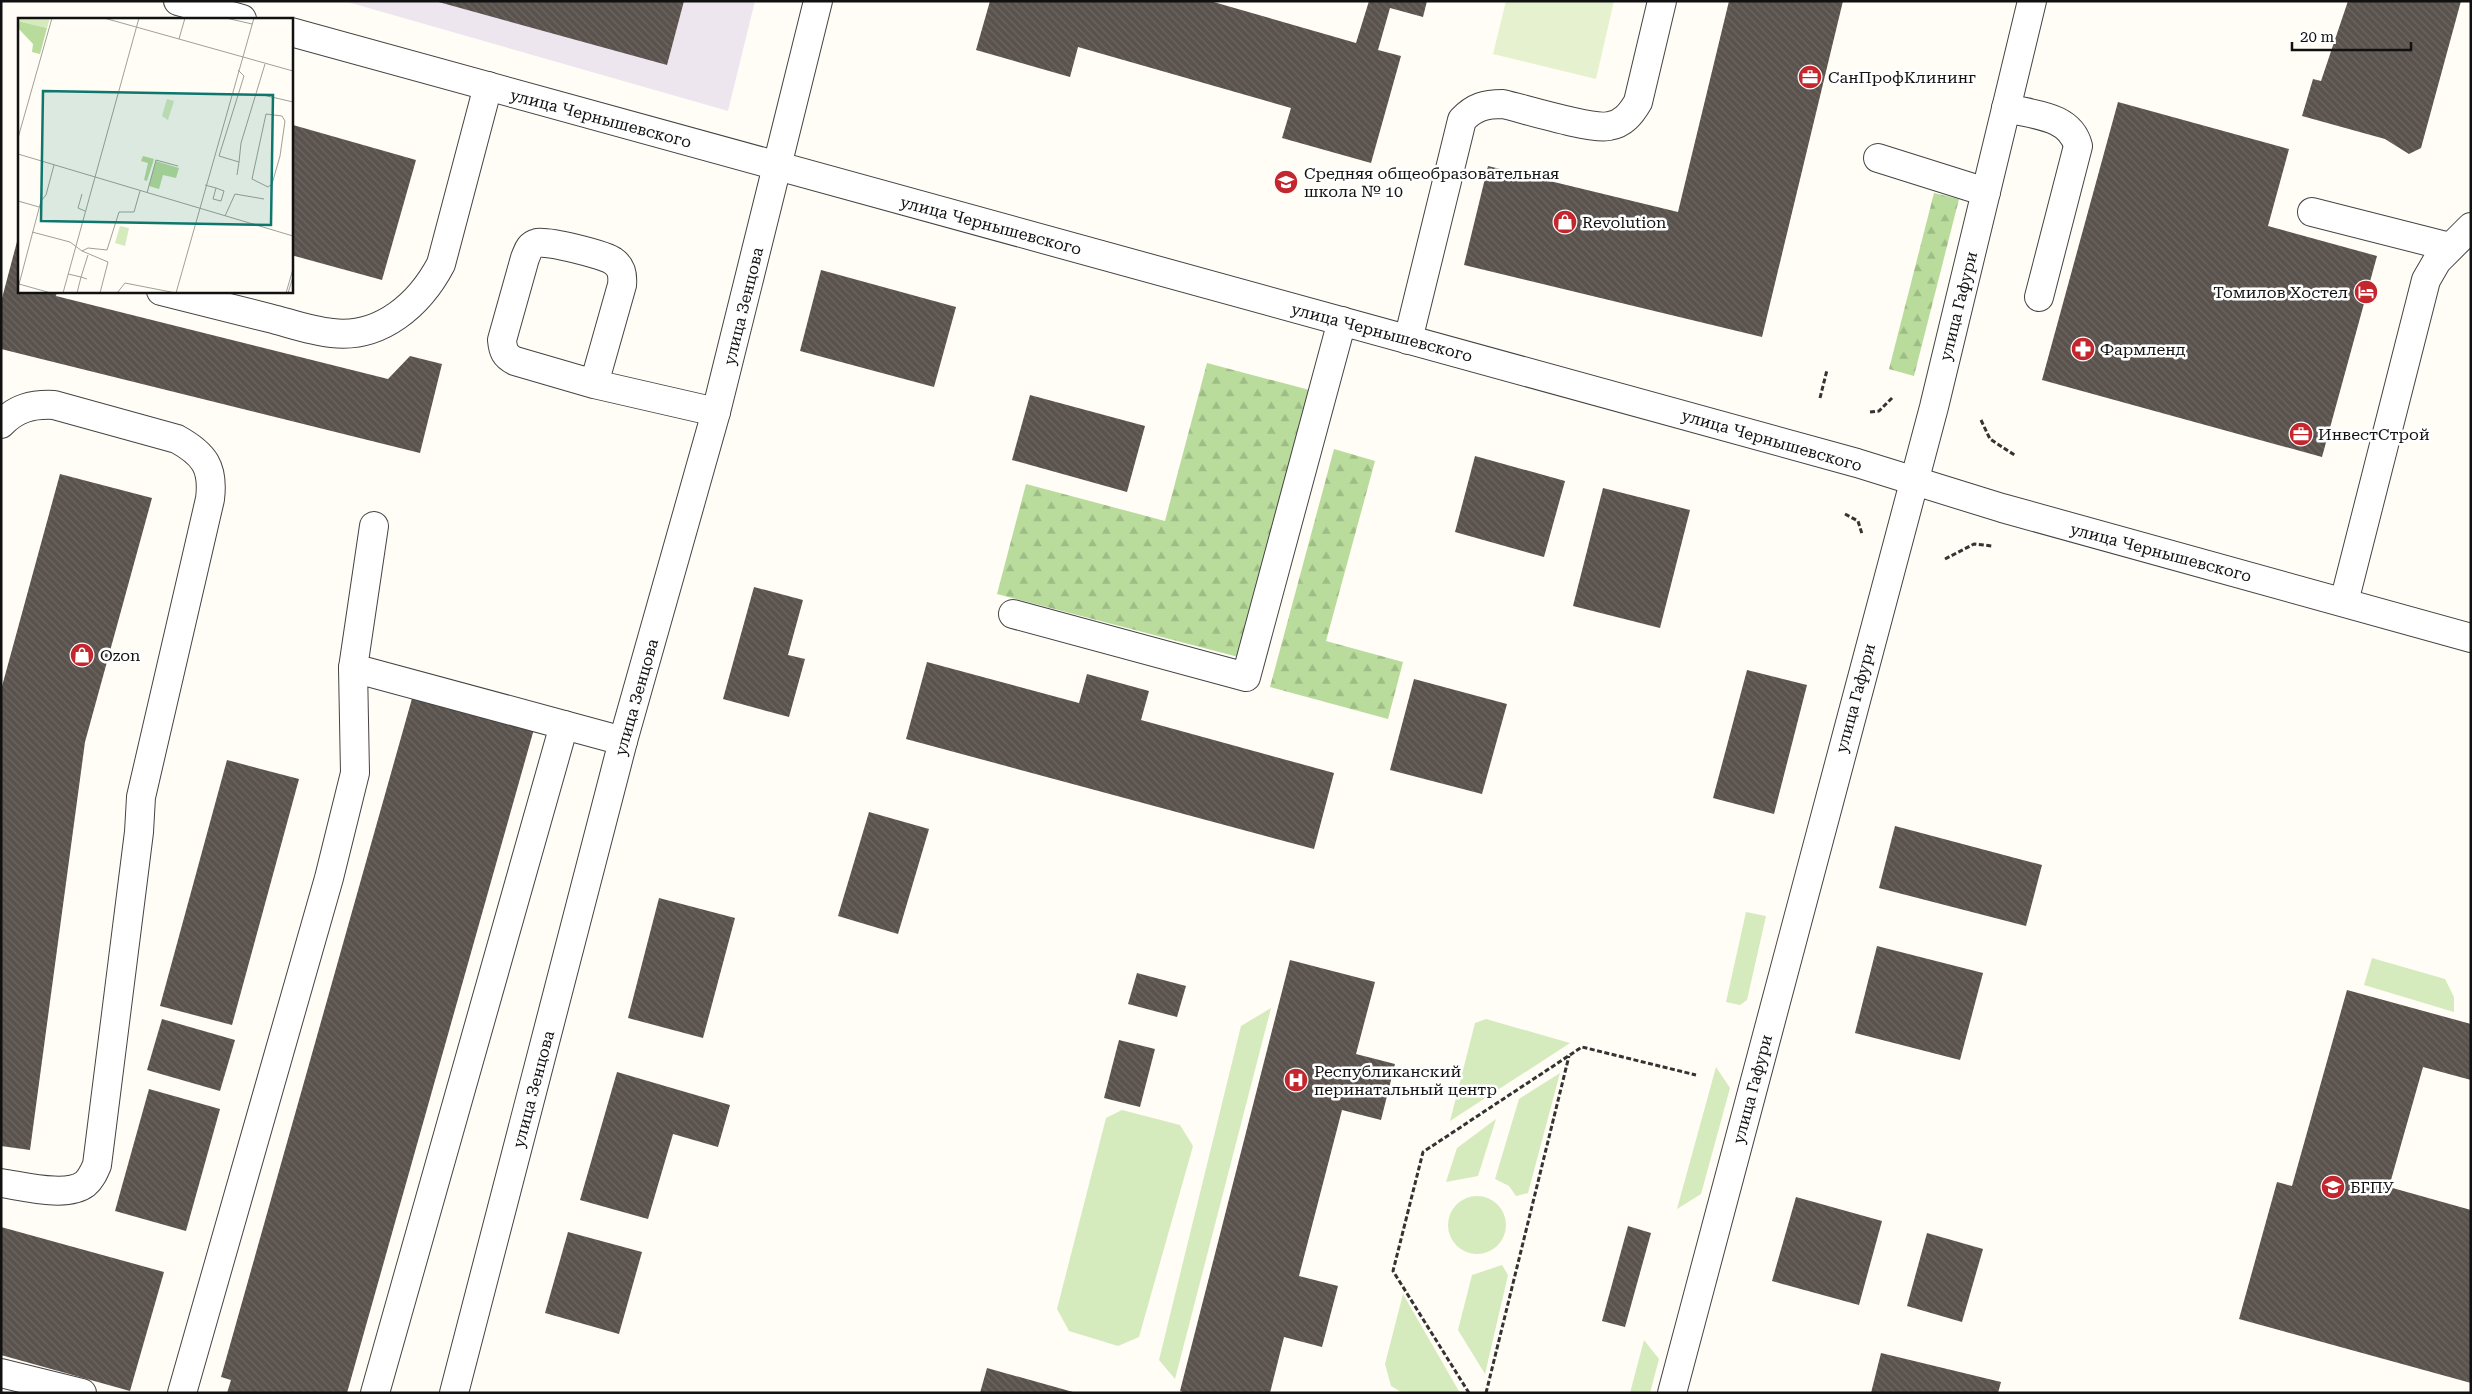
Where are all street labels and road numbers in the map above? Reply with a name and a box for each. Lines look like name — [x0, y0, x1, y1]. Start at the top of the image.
street label: улица Чернышевского — [508, 85, 694, 152]
street label: улица Чернышевского — [898, 192, 1084, 259]
street label: улица Зенцова — [720, 245, 767, 367]
street label: улица Гафури — [1936, 249, 1981, 363]
street label: улица Чернышевского — [1289, 299, 1475, 366]
street label: улица Чернышевского — [1679, 406, 1864, 475]
street label: улица Чернышевского — [2068, 519, 2254, 586]
street label: улица Зенцова — [611, 636, 662, 758]
street label: улица Гафури — [1832, 641, 1879, 755]
street label: улица Зенцова — [509, 1028, 558, 1150]
street label: улица Гафури — [1729, 1032, 1776, 1146]

